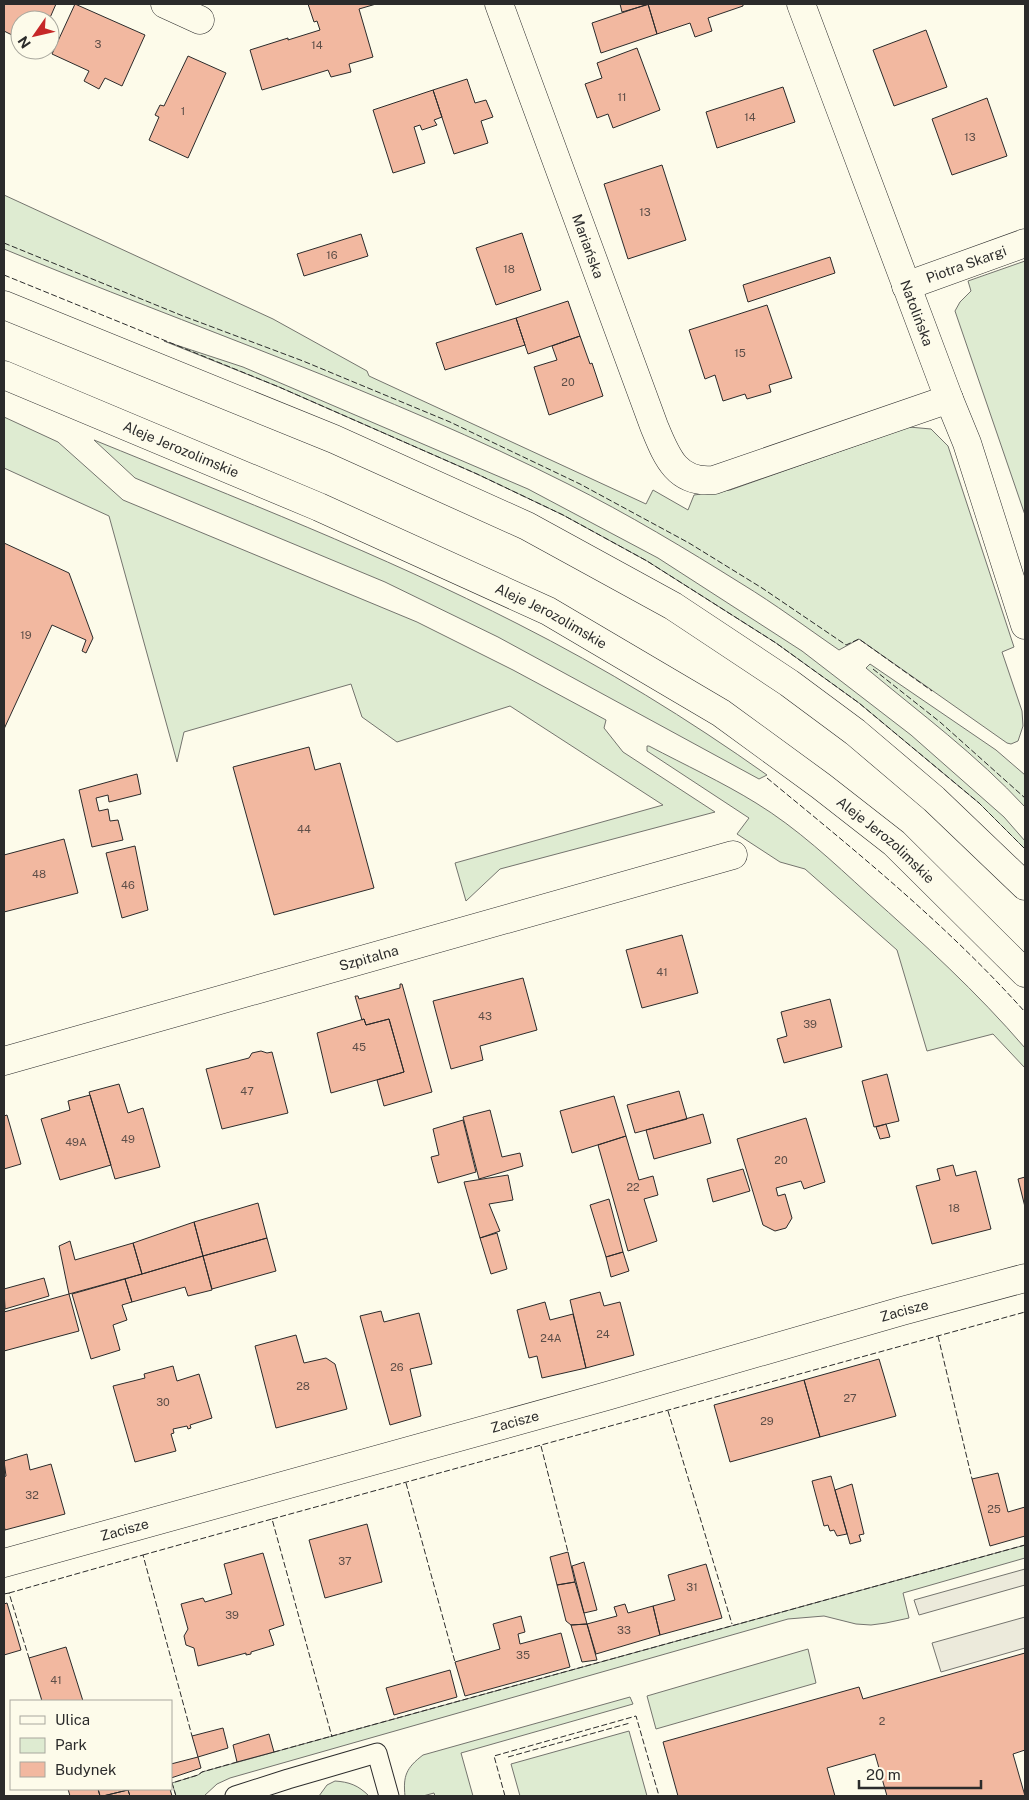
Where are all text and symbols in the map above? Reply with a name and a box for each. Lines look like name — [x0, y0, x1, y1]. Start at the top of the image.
north arrow — [10, 10, 60, 60]
text: N — [15, 33, 34, 51]
house number: 3 — [95, 38, 102, 50]
house number: 14 — [311, 39, 323, 51]
house number: 11 — [618, 91, 626, 103]
house number: 1 — [181, 105, 185, 117]
house number: 14 — [744, 111, 756, 123]
house number: 13 — [964, 131, 976, 143]
house number: 13 — [639, 206, 651, 218]
street label: Mariańska — [569, 212, 607, 281]
street label: Piotra Skargi — [924, 242, 1008, 286]
house number: 16 — [326, 249, 338, 261]
house number: 18 — [503, 263, 515, 275]
street label: Natolińska — [897, 278, 936, 348]
house number: 15 — [734, 347, 746, 359]
house number: 20 — [561, 376, 575, 388]
street label: Aleje Jerozolimskie — [121, 418, 241, 481]
street label: Aleje Jerozolimskie — [493, 580, 610, 652]
house number: 19 — [20, 629, 32, 641]
street label: Aleje Jerozolimskie — [834, 793, 938, 887]
house number: 44 — [297, 823, 311, 835]
house number: 48 — [32, 868, 46, 880]
house number: 46 — [121, 879, 135, 891]
street label: Szpitalna — [337, 942, 400, 974]
house number: 41 — [656, 966, 668, 978]
house number: 43 — [478, 1010, 492, 1022]
house number: 39 — [803, 1018, 817, 1030]
house number: 45 — [352, 1041, 366, 1053]
house number: 47 — [240, 1085, 254, 1097]
house number: 49 — [121, 1133, 135, 1145]
house number: 49A — [65, 1136, 87, 1148]
house number: 20 — [774, 1154, 788, 1166]
house number: 22 — [626, 1181, 640, 1193]
house number: 18 — [948, 1202, 960, 1214]
street label: Zacisze — [878, 1296, 930, 1325]
house number: 24 — [596, 1328, 610, 1340]
house number: 24A — [540, 1332, 562, 1344]
house number: 26 — [390, 1361, 404, 1373]
house number: 28 — [296, 1380, 310, 1392]
house number: 27 — [843, 1392, 857, 1404]
house number: 30 — [156, 1396, 170, 1408]
street label: Zacisze — [489, 1407, 541, 1436]
house number: 29 — [760, 1415, 774, 1427]
house number: 32 — [25, 1489, 39, 1501]
house number: 25 — [987, 1503, 1001, 1515]
street label: Zacisze — [99, 1515, 150, 1544]
house number: 37 — [338, 1555, 352, 1567]
house number: 31 — [686, 1581, 698, 1593]
house number: 39 — [225, 1609, 239, 1621]
house number: 33 — [617, 1624, 631, 1636]
house number: 35 — [516, 1649, 530, 1661]
house number: 41 — [50, 1674, 62, 1686]
legend — [10, 1700, 172, 1790]
text: Ulica — [55, 1711, 90, 1728]
house number: 2 — [879, 1715, 886, 1727]
text: Park — [55, 1736, 87, 1753]
scale bar — [859, 1758, 982, 1790]
text: Budynek — [55, 1761, 116, 1778]
text: 20 m — [866, 1766, 901, 1783]

